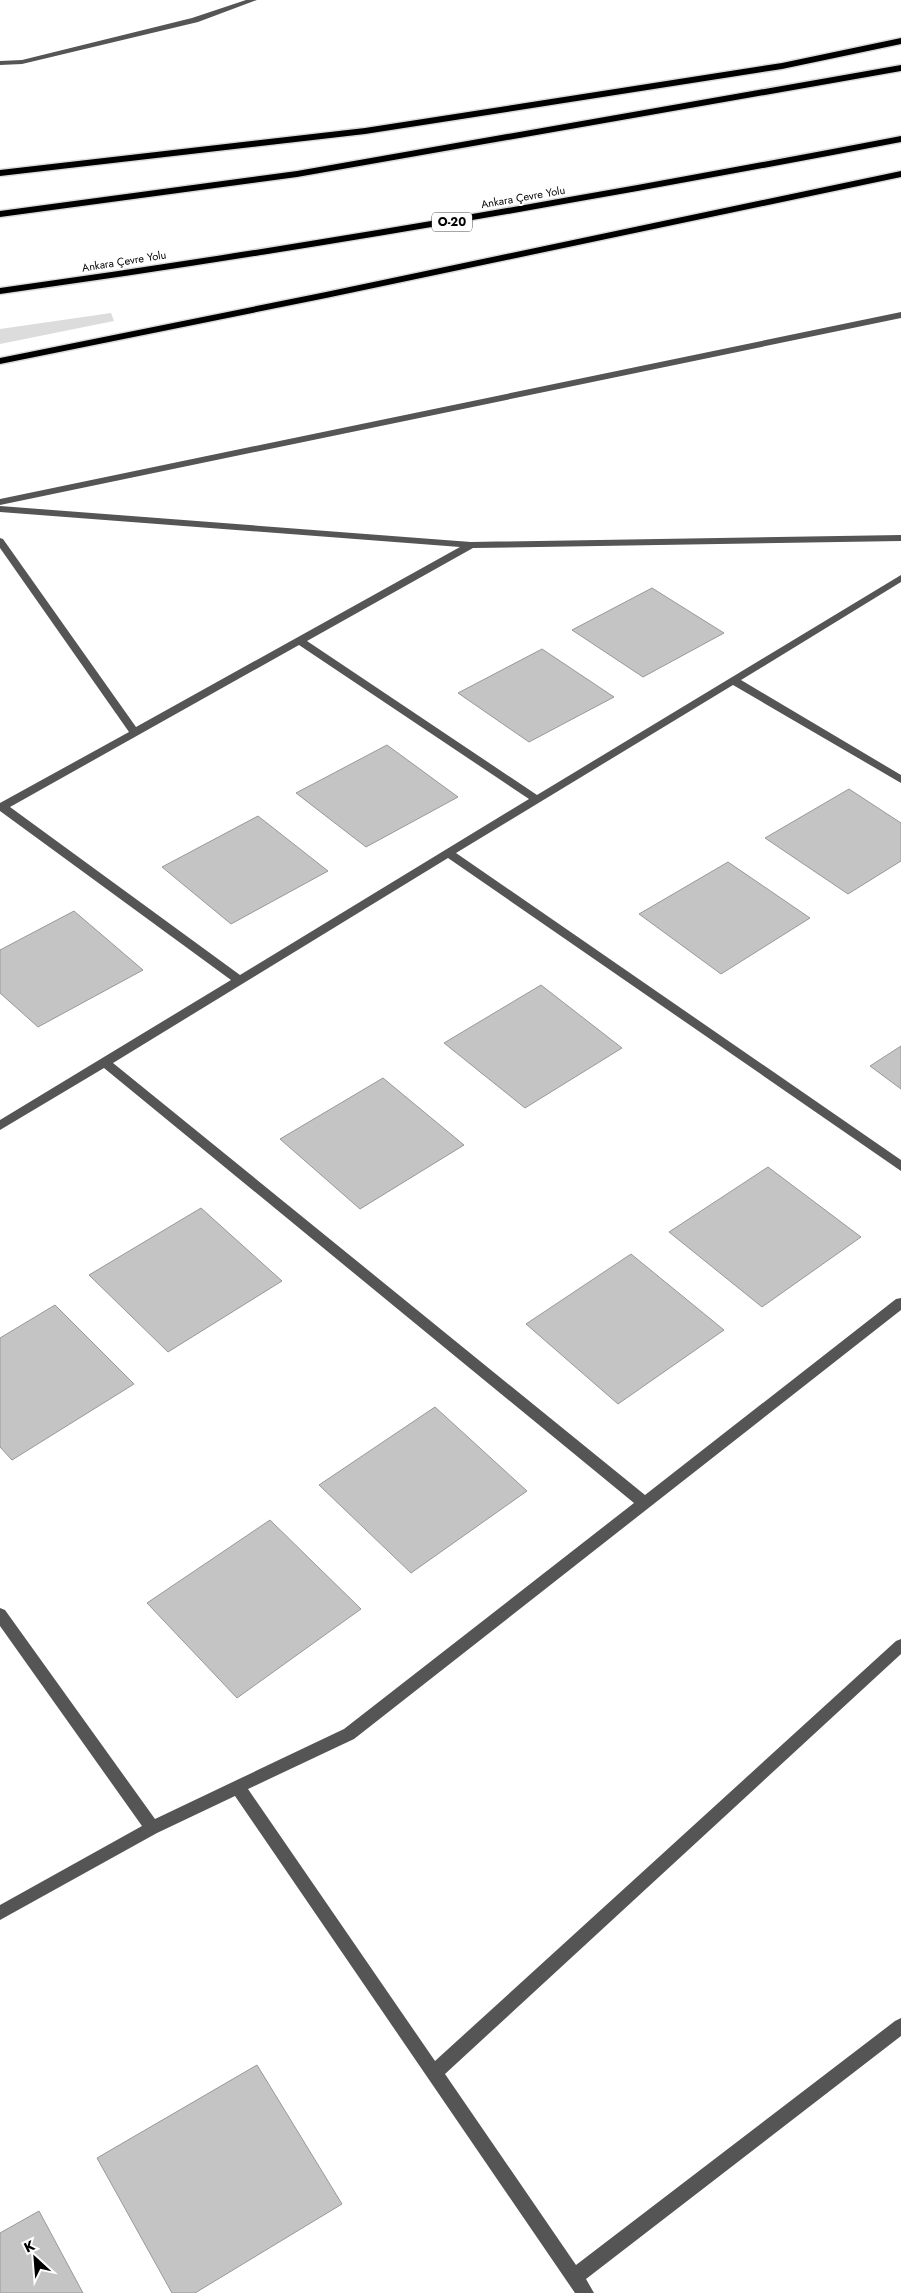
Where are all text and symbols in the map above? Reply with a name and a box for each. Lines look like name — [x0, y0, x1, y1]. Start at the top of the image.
street label: Ankara Çevre Yolu — [480, 182, 566, 212]
road number: O-20 — [432, 212, 472, 232]
street label: Ankara Çevre Yolu — [81, 246, 167, 276]
north arrow — [10, 2233, 60, 2283]
text: K — [21, 2235, 38, 2257]

